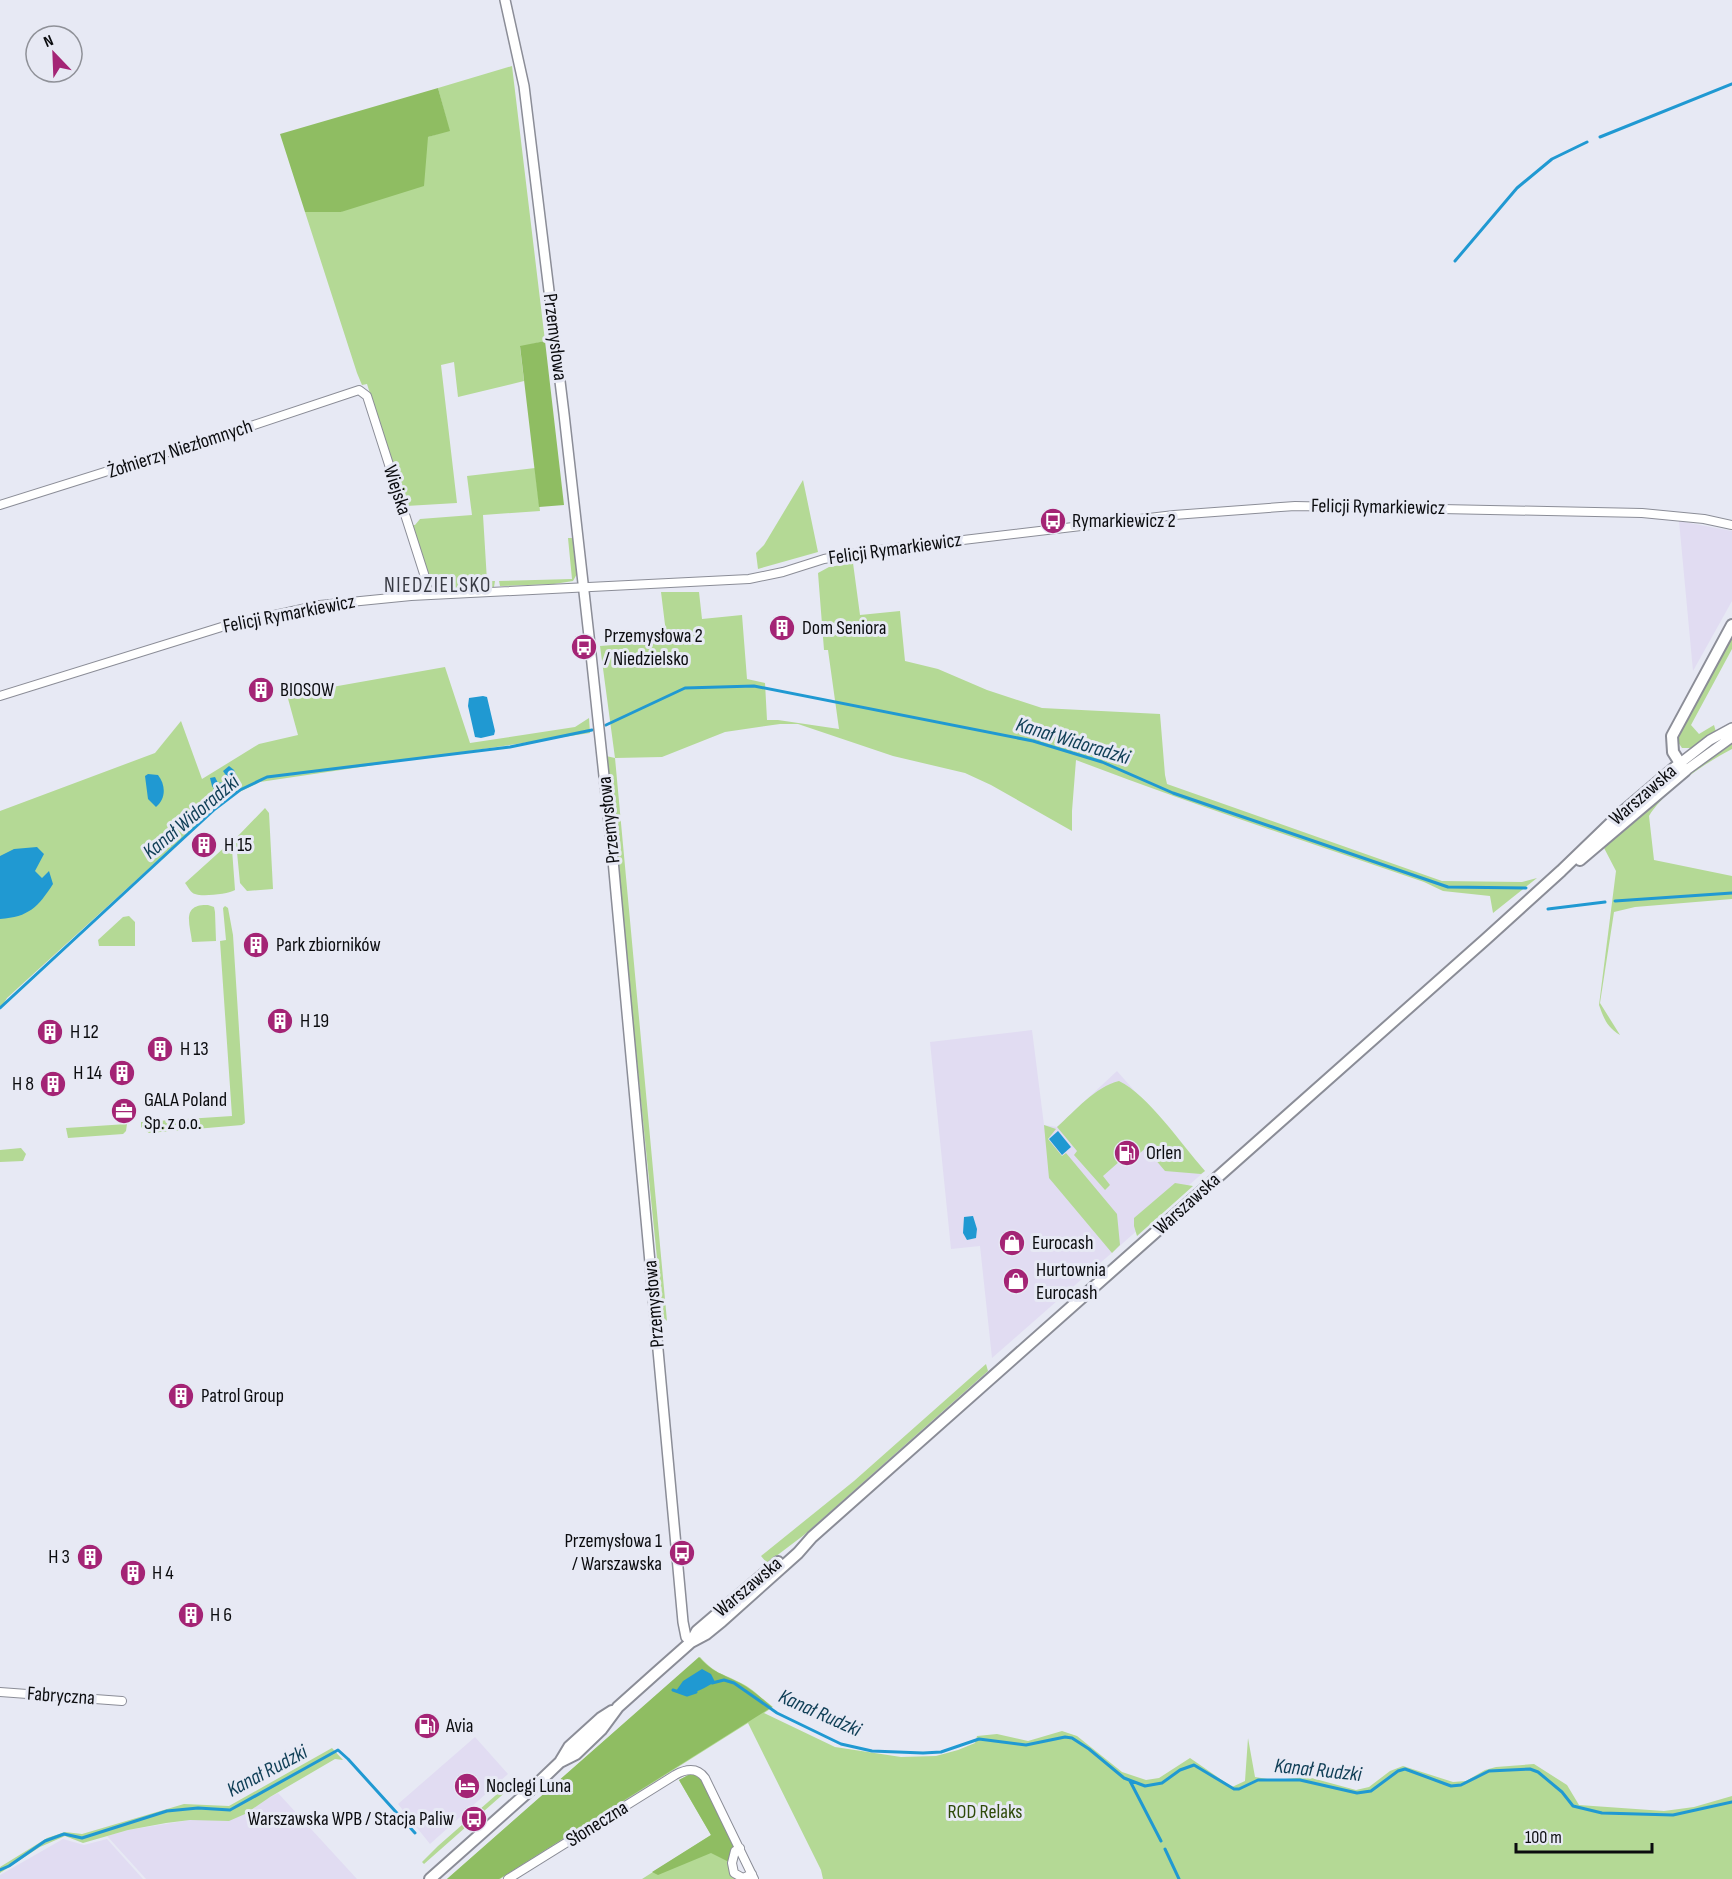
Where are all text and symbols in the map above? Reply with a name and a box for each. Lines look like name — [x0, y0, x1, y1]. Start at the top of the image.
north arrow — [24, 24, 84, 84]
text: N — [41, 31, 56, 52]
street label: Przemysłowa — [538, 292, 572, 382]
street label: Żołnierzy Niezłomnych — [105, 414, 255, 484]
street label: Wiejska — [378, 462, 416, 518]
street label: Felicji Rymarkiewicz — [1311, 494, 1445, 520]
bus stop icon: Rymarkiewicz 2 — [1038, 506, 1068, 536]
place label: Rymarkiewicz 2 — [1072, 509, 1176, 533]
street label: Felicji Rymarkiewicz — [827, 528, 963, 570]
district label: NIEDZIELSKO — [384, 573, 492, 598]
street label: Felicji Rymarkiewicz — [221, 589, 357, 639]
building icon: Dom Seniora — [767, 613, 797, 643]
place label: Dom Seniora — [802, 616, 886, 640]
place label: Przemysłowa 2 / Niedzielsko — [604, 624, 703, 671]
bus stop icon: Przemysłowa 2 / Niedzielsko — [569, 632, 599, 662]
building icon: BIOSOW — [246, 675, 276, 705]
place label: BIOSOW — [280, 678, 334, 702]
water label: Kanał Widoradzki — [1013, 712, 1134, 771]
street label: Warszawska — [1605, 759, 1681, 831]
water label: Kanał Widoradzki — [138, 769, 245, 864]
street label: Przemysłowa — [592, 775, 626, 865]
building icon: H 15 — [189, 830, 219, 860]
place label: H 15 — [224, 833, 252, 857]
building icon: Park zbiorników — [241, 930, 271, 960]
place label: Park zbiorników — [276, 933, 381, 957]
building icon: H 19 — [265, 1006, 295, 1036]
place label: H 19 — [300, 1009, 329, 1033]
building icon: H 12 — [35, 1017, 65, 1047]
place label: H 12 — [70, 1020, 99, 1044]
building icon: H 13 — [145, 1034, 175, 1064]
place label: H 13 — [180, 1037, 209, 1061]
building icon: H 14 — [107, 1058, 137, 1088]
place label: H 14 — [73, 1061, 102, 1085]
building icon: H 8 — [38, 1069, 68, 1099]
place label: H 8 — [12, 1072, 34, 1096]
place label: GALA Poland Sp. z o.o. — [144, 1088, 227, 1135]
office icon: GALA Poland Sp. z o.o. — [109, 1096, 139, 1126]
fuel station icon: Orlen — [1112, 1138, 1142, 1168]
place label: Orlen — [1146, 1141, 1182, 1165]
street label: Warszawska — [1149, 1168, 1225, 1240]
shop icon: Eurocash — [997, 1228, 1027, 1258]
place label: Eurocash — [1032, 1231, 1094, 1255]
place label: Hurtownia Eurocash — [1036, 1258, 1106, 1305]
street label: Przemysłowa — [638, 1259, 670, 1349]
shop icon: Hurtownia Eurocash — [1001, 1266, 1031, 1296]
building icon: Patrol Group — [166, 1381, 196, 1411]
place label: Patrol Group — [201, 1384, 284, 1408]
place label: Przemysłowa 1 / Warszawska — [564, 1529, 662, 1576]
bus stop icon: Przemysłowa 1 / Warszawska — [667, 1538, 697, 1568]
building icon: H 3 — [75, 1542, 105, 1572]
place label: H 3 — [48, 1545, 70, 1569]
street label: Warszawska — [709, 1552, 787, 1622]
building icon: H 4 — [118, 1558, 148, 1588]
place label: H 4 — [152, 1561, 174, 1585]
building icon: H 6 — [176, 1600, 206, 1630]
place label: H 6 — [210, 1603, 232, 1627]
street label: Fabryczna — [26, 1682, 96, 1710]
water label: Kanał Rudzki — [775, 1684, 866, 1743]
fuel station icon: Avia — [412, 1711, 442, 1741]
place label: Avia — [445, 1714, 473, 1738]
water label: Kanał Rudzki — [222, 1739, 313, 1803]
water label: Kanał Rudzki — [1273, 1753, 1364, 1787]
hotel icon: Noclegi Luna — [452, 1771, 482, 1801]
place label: Noclegi Luna — [486, 1774, 571, 1798]
street label: Słoneczna — [562, 1796, 632, 1852]
park label: ROD Relaks — [948, 1800, 1022, 1824]
bus stop icon: Warszawska WPB / Stacja Paliw — [459, 1804, 489, 1834]
place label: Warszawska WPB / Stacja Paliw — [248, 1807, 454, 1831]
scale bar — [1516, 1816, 1652, 1854]
text: 100 m — [1525, 1827, 1562, 1848]

